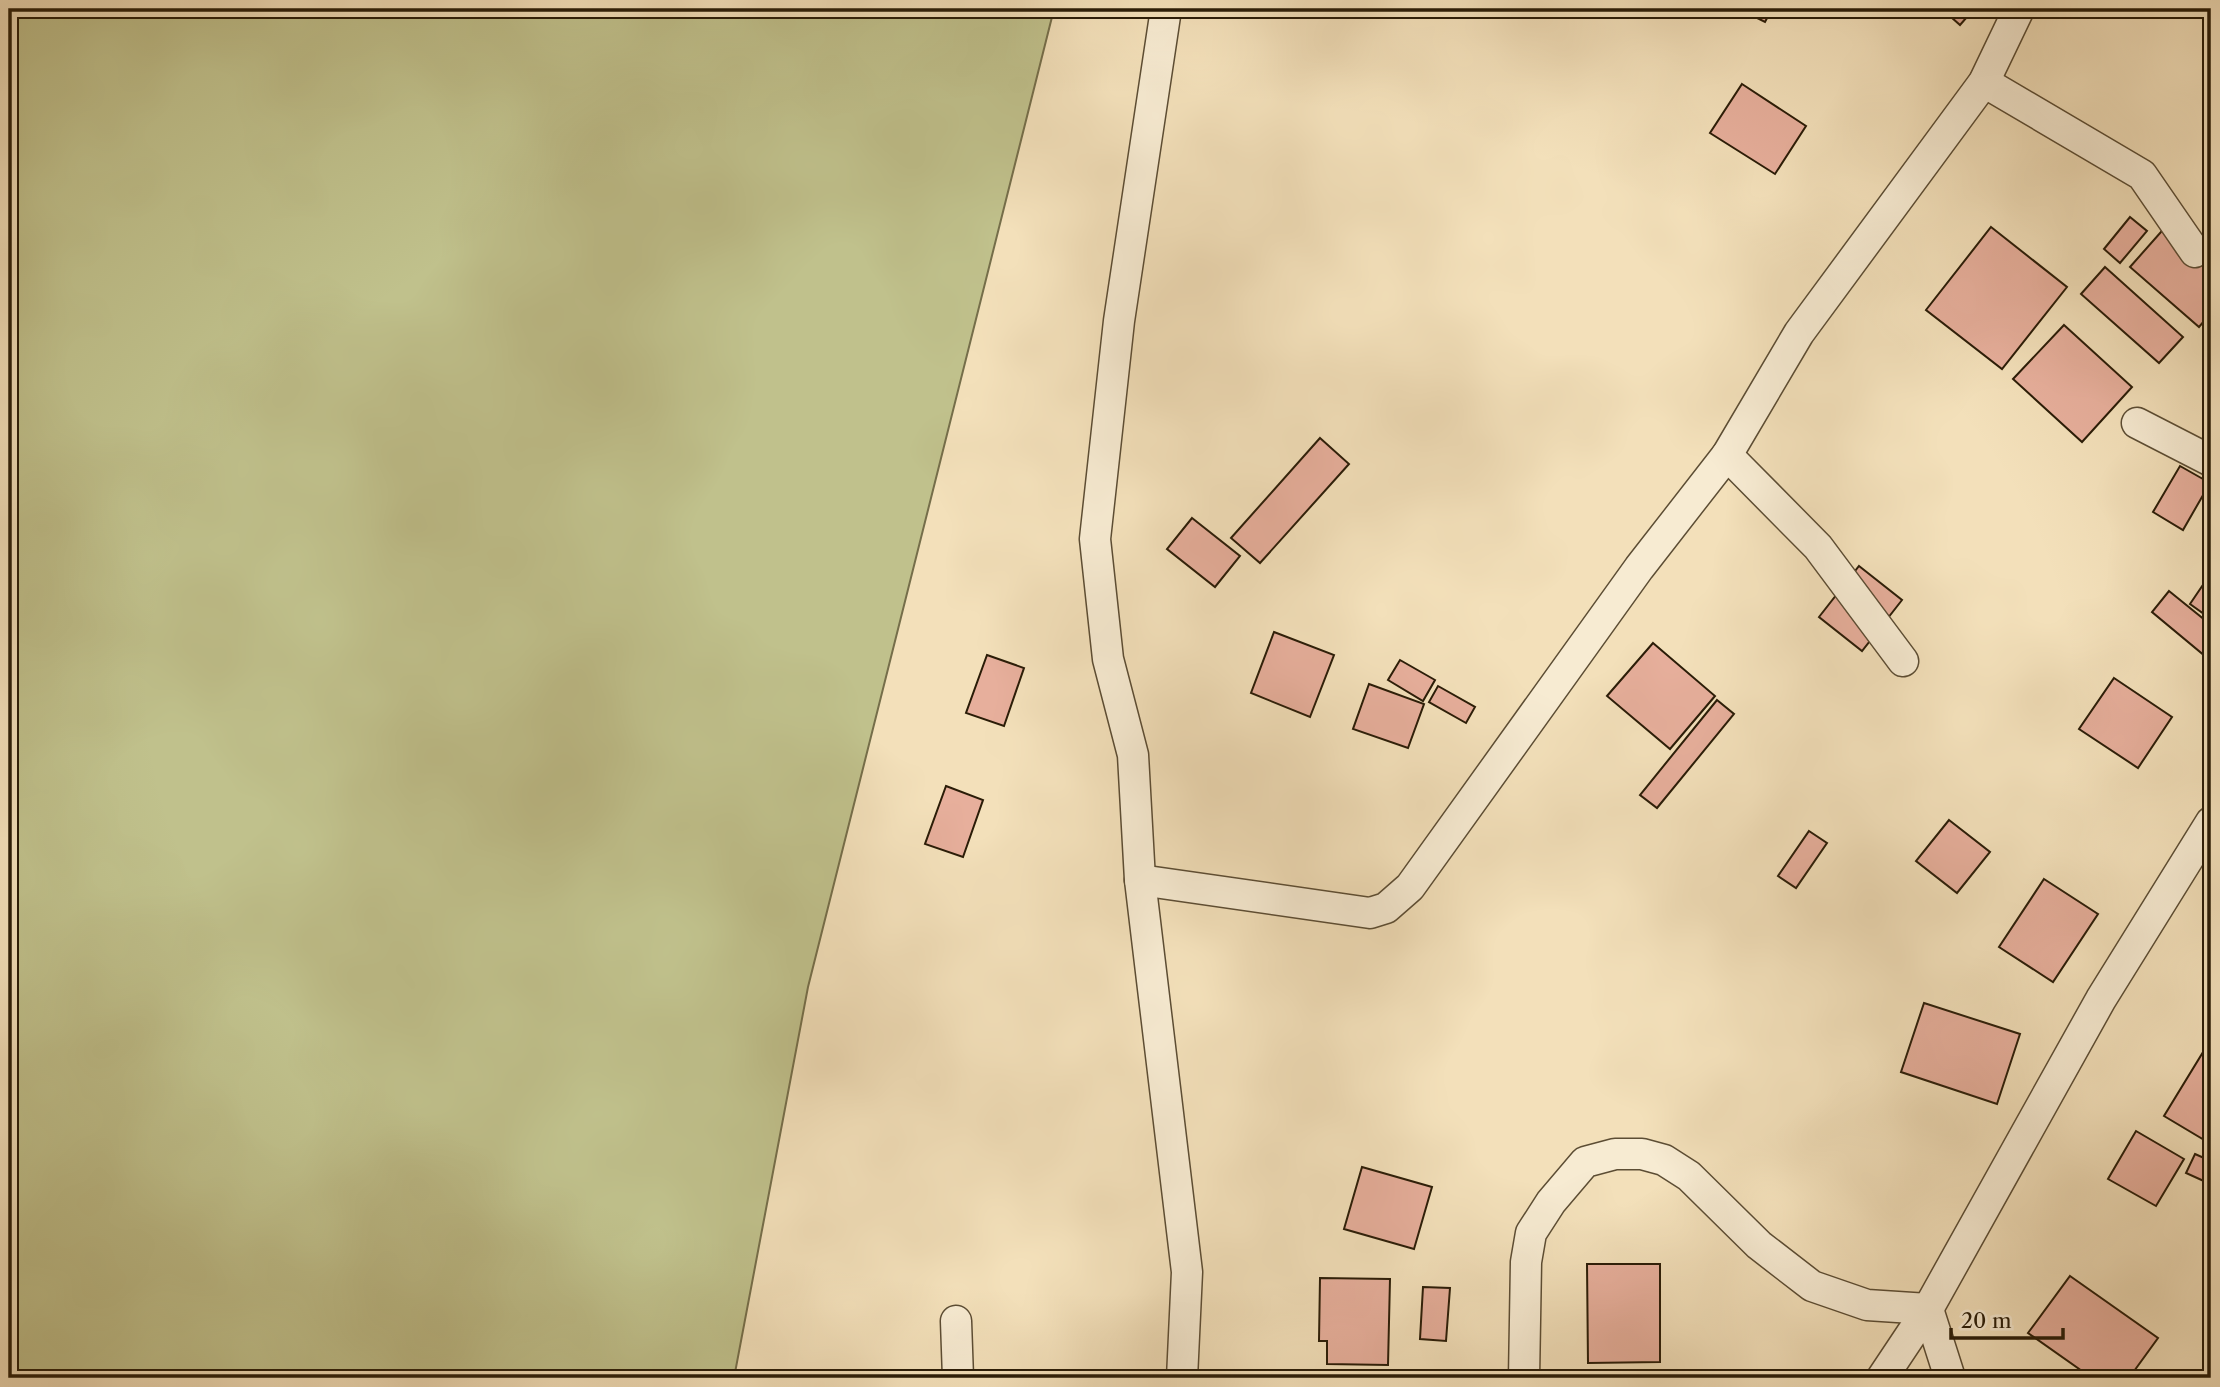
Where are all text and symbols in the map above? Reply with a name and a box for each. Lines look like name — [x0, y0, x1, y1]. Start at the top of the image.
scale bar — [1951, 1296, 2062, 1340]
text: 20 m — [1961, 1308, 2012, 1333]

